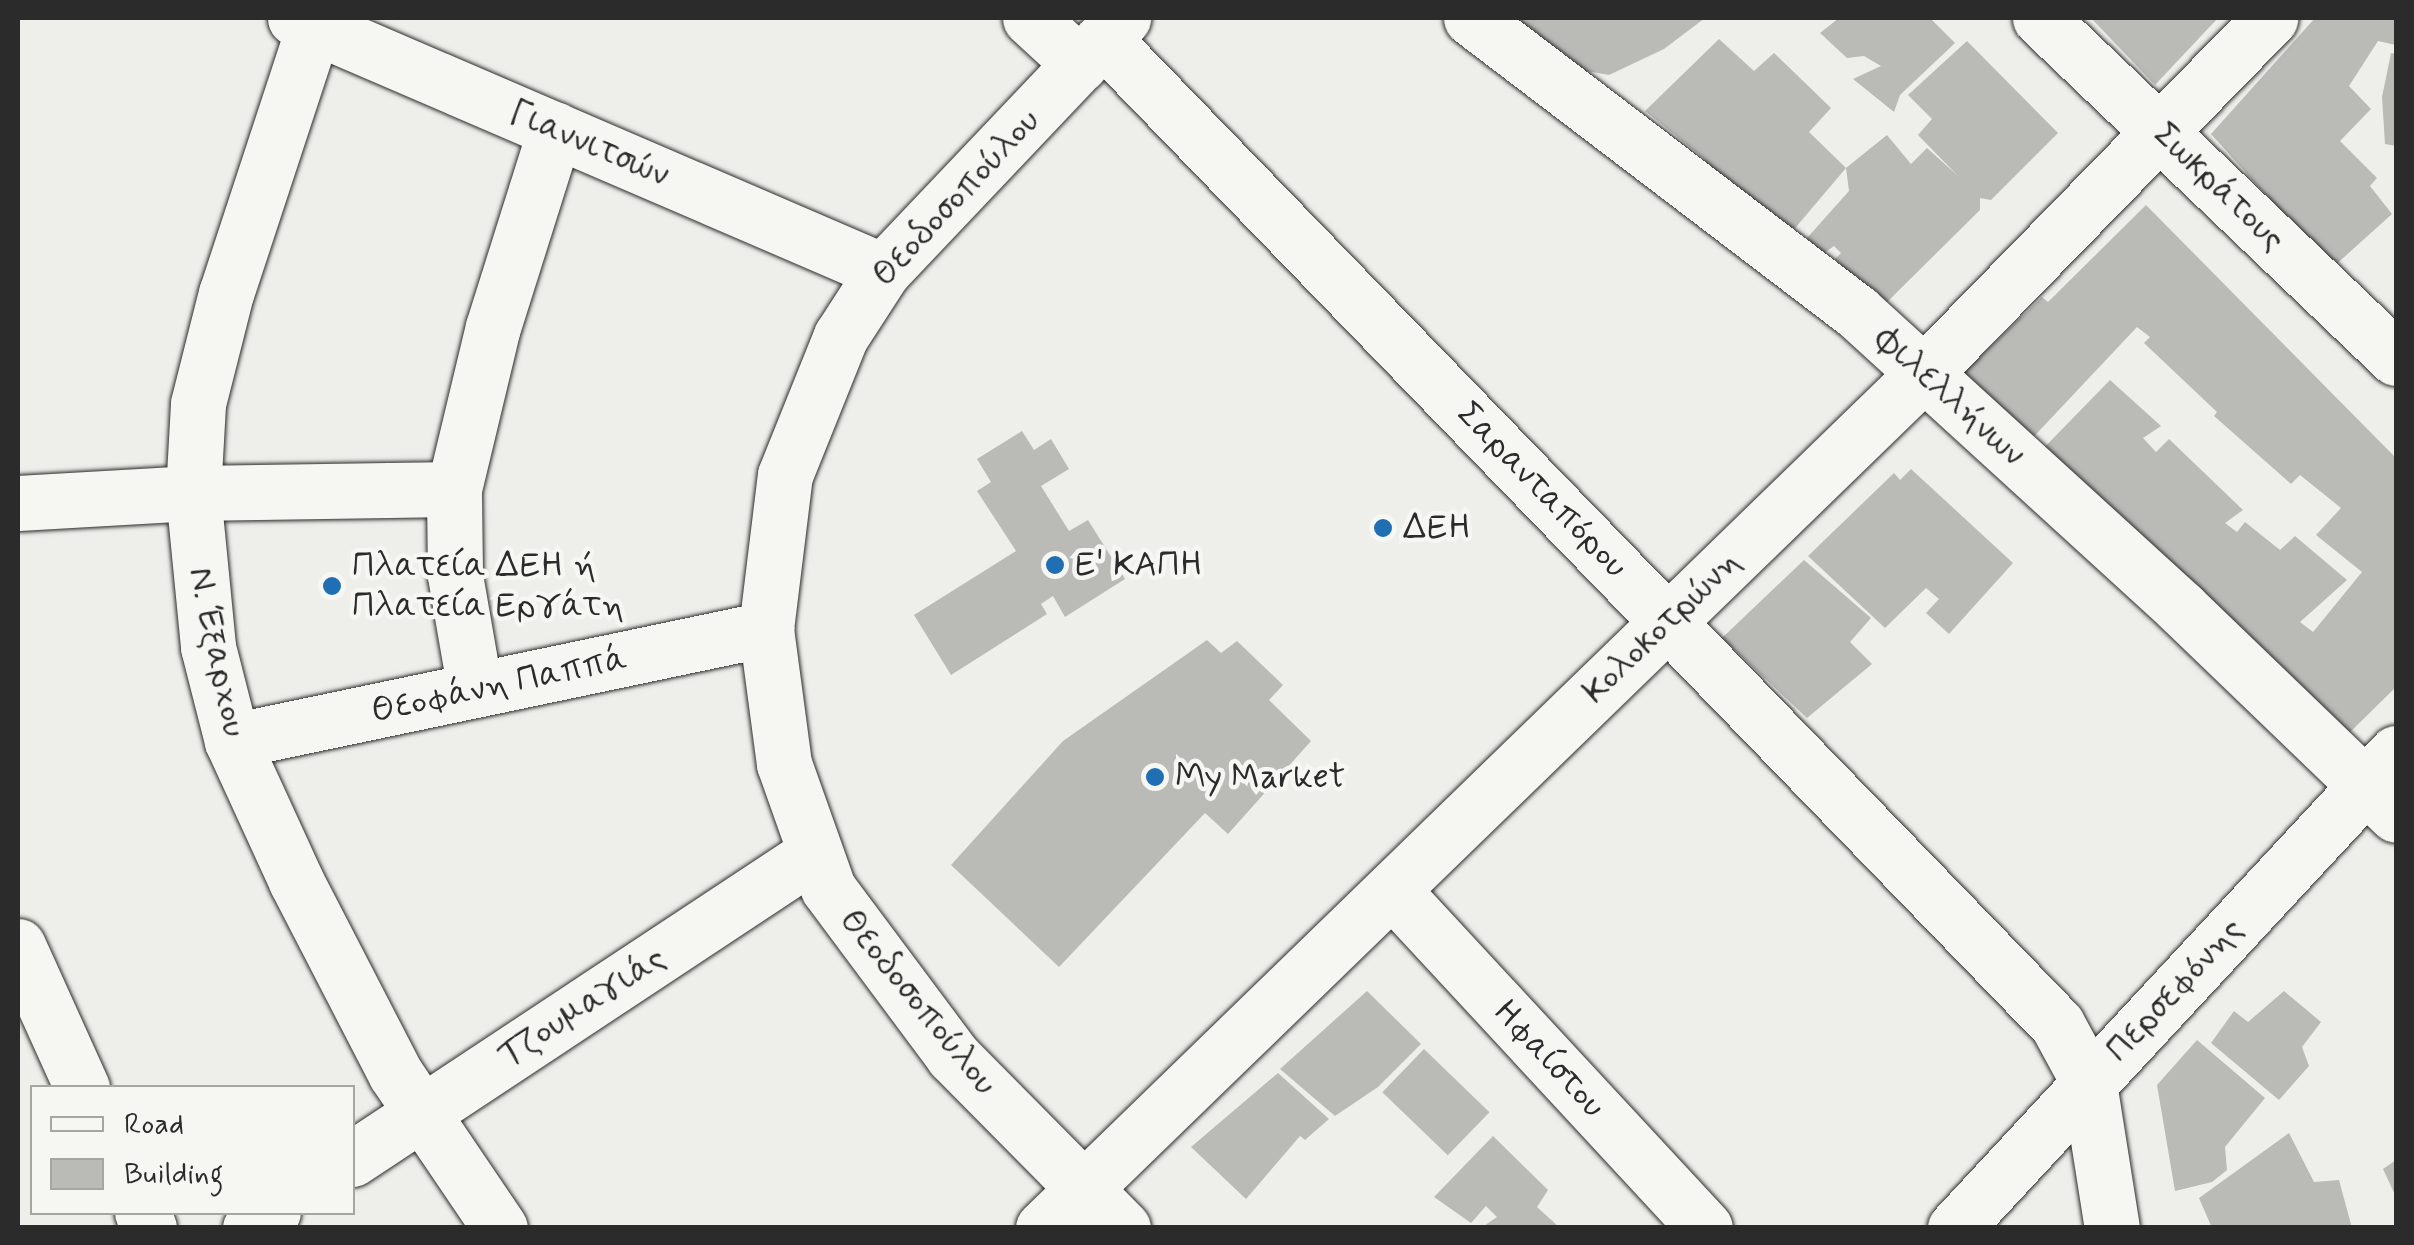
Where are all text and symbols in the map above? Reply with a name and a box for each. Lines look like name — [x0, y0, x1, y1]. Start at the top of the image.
street label: Γιαννιτσών — [503, 91, 675, 197]
street label: Θεοδοσοπούλου — [863, 100, 1049, 296]
street label: Σωκράτους — [2144, 114, 2294, 260]
street label: Φιλελλήνων — [1866, 319, 2034, 475]
street label: Σαρανταπόρου — [1447, 393, 1637, 587]
place label: ΔΕΗ — [1403, 507, 1471, 549]
marker: ΔΕΗ — [1372, 517, 1394, 539]
street label: Κολοκοτρώνη — [1574, 541, 1750, 713]
place label: Ε' ΚΑΠΗ — [1075, 544, 1203, 586]
place label: Πλατεία ΔΕΗ ή Πλατεία Εργάτη — [352, 545, 624, 627]
marker: Ε' ΚΑΠΗ — [1044, 554, 1066, 576]
street label: Ν. Έξαρχου — [179, 563, 255, 741]
marker: Πλατεία ΔΕΗ ή Πλατεία Εργάτη — [321, 575, 343, 597]
street label: Θεοφάνη Παππά — [367, 637, 631, 733]
place label: My Market — [1175, 756, 1348, 798]
marker: My Market — [1144, 766, 1166, 788]
street label: Θεοδοσοπούλου — [830, 900, 1006, 1104]
street label: Περσεφόνης — [2098, 909, 2252, 1071]
street label: Τζουμαγιάς — [490, 937, 674, 1077]
street label: Ηφαίστου — [1484, 991, 1614, 1127]
legend — [30, 1085, 355, 1215]
text: Road — [124, 1105, 184, 1144]
text: Building — [124, 1155, 223, 1194]

